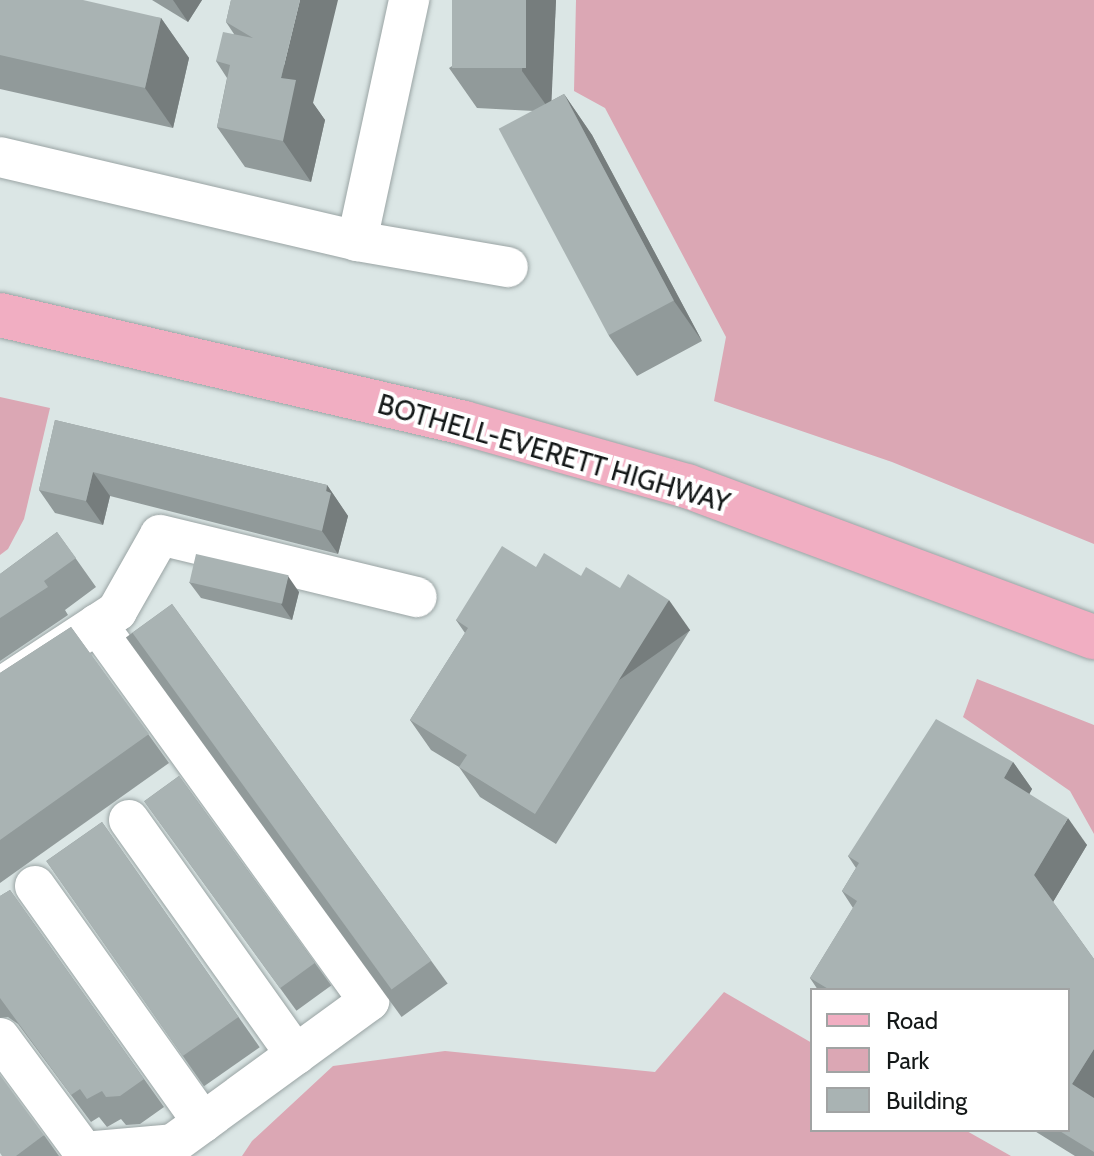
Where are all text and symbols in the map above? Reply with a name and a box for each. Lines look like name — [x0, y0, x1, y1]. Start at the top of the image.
street label: BOTHELL-EVERETT HIGHWAY — [374, 387, 734, 519]
legend — [810, 988, 1070, 1132]
text: Road — [886, 1006, 938, 1035]
text: Park — [886, 1046, 929, 1075]
text: Building — [886, 1086, 967, 1115]

